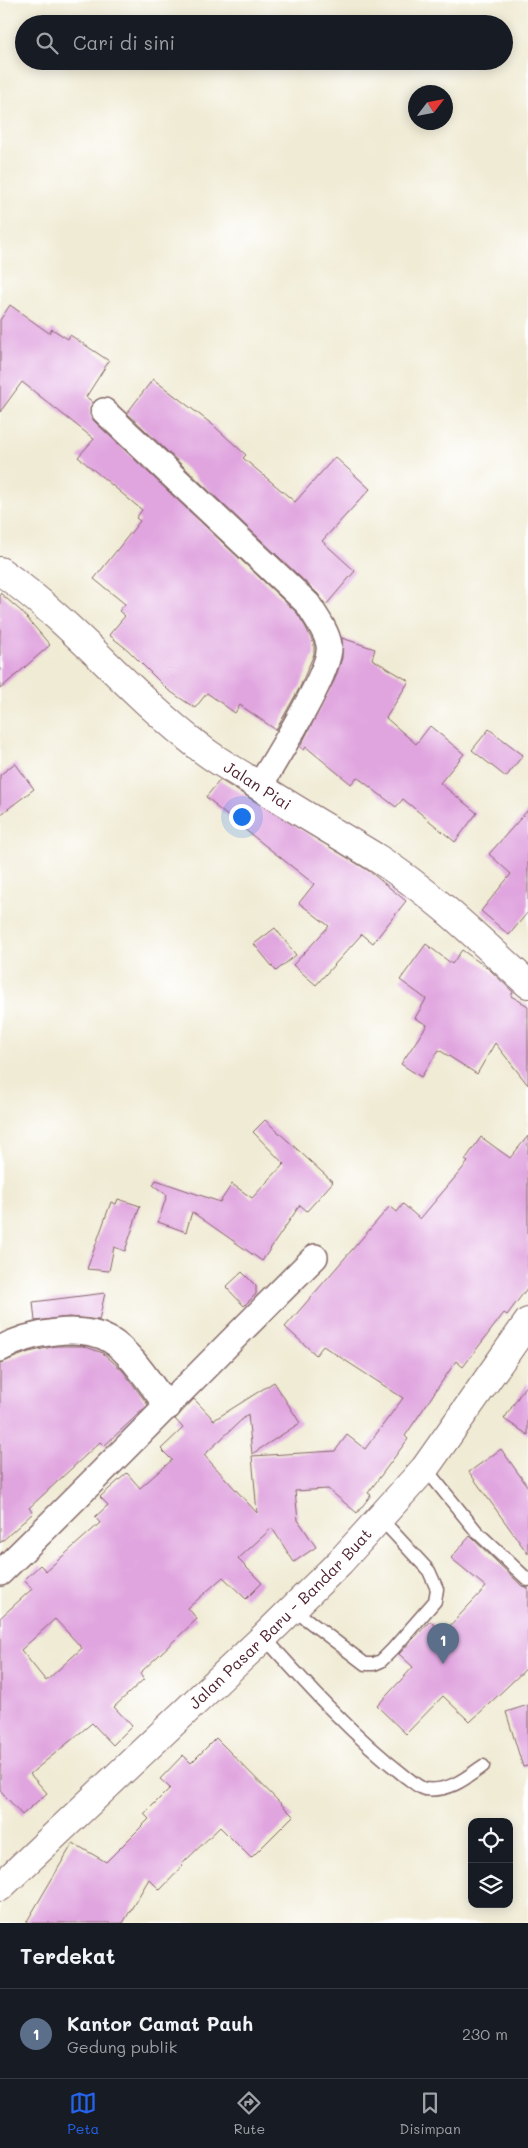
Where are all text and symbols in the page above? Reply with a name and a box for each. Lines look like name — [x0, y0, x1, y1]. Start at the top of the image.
search box — [15, 15, 513, 70]
icon: search — [33, 29, 61, 57]
text: Cari di sini — [73, 30, 175, 55]
north arrow — [408, 85, 453, 130]
street label: Jalan Piai — [220, 756, 296, 814]
your location — [229, 804, 255, 830]
street label: Jalan Pasar Baru - Bandar Buat — [184, 1523, 376, 1713]
pin: 1 — [427, 1623, 459, 1664]
map controls — [468, 1818, 513, 1908]
button: locate — [468, 1818, 513, 1863]
button: layers — [468, 1863, 513, 1908]
text: Terdekat — [20, 1942, 115, 1969]
text: Kantor Camat Pauh — [67, 2011, 253, 2036]
text: 1 — [32, 2023, 40, 2044]
text: 230 m — [462, 2023, 508, 2044]
text: Gedung publik — [67, 2036, 177, 2057]
tab: Peta — [67, 2089, 99, 2138]
tab: Rute — [234, 2089, 265, 2138]
tab: Disimpan — [400, 2089, 461, 2138]

